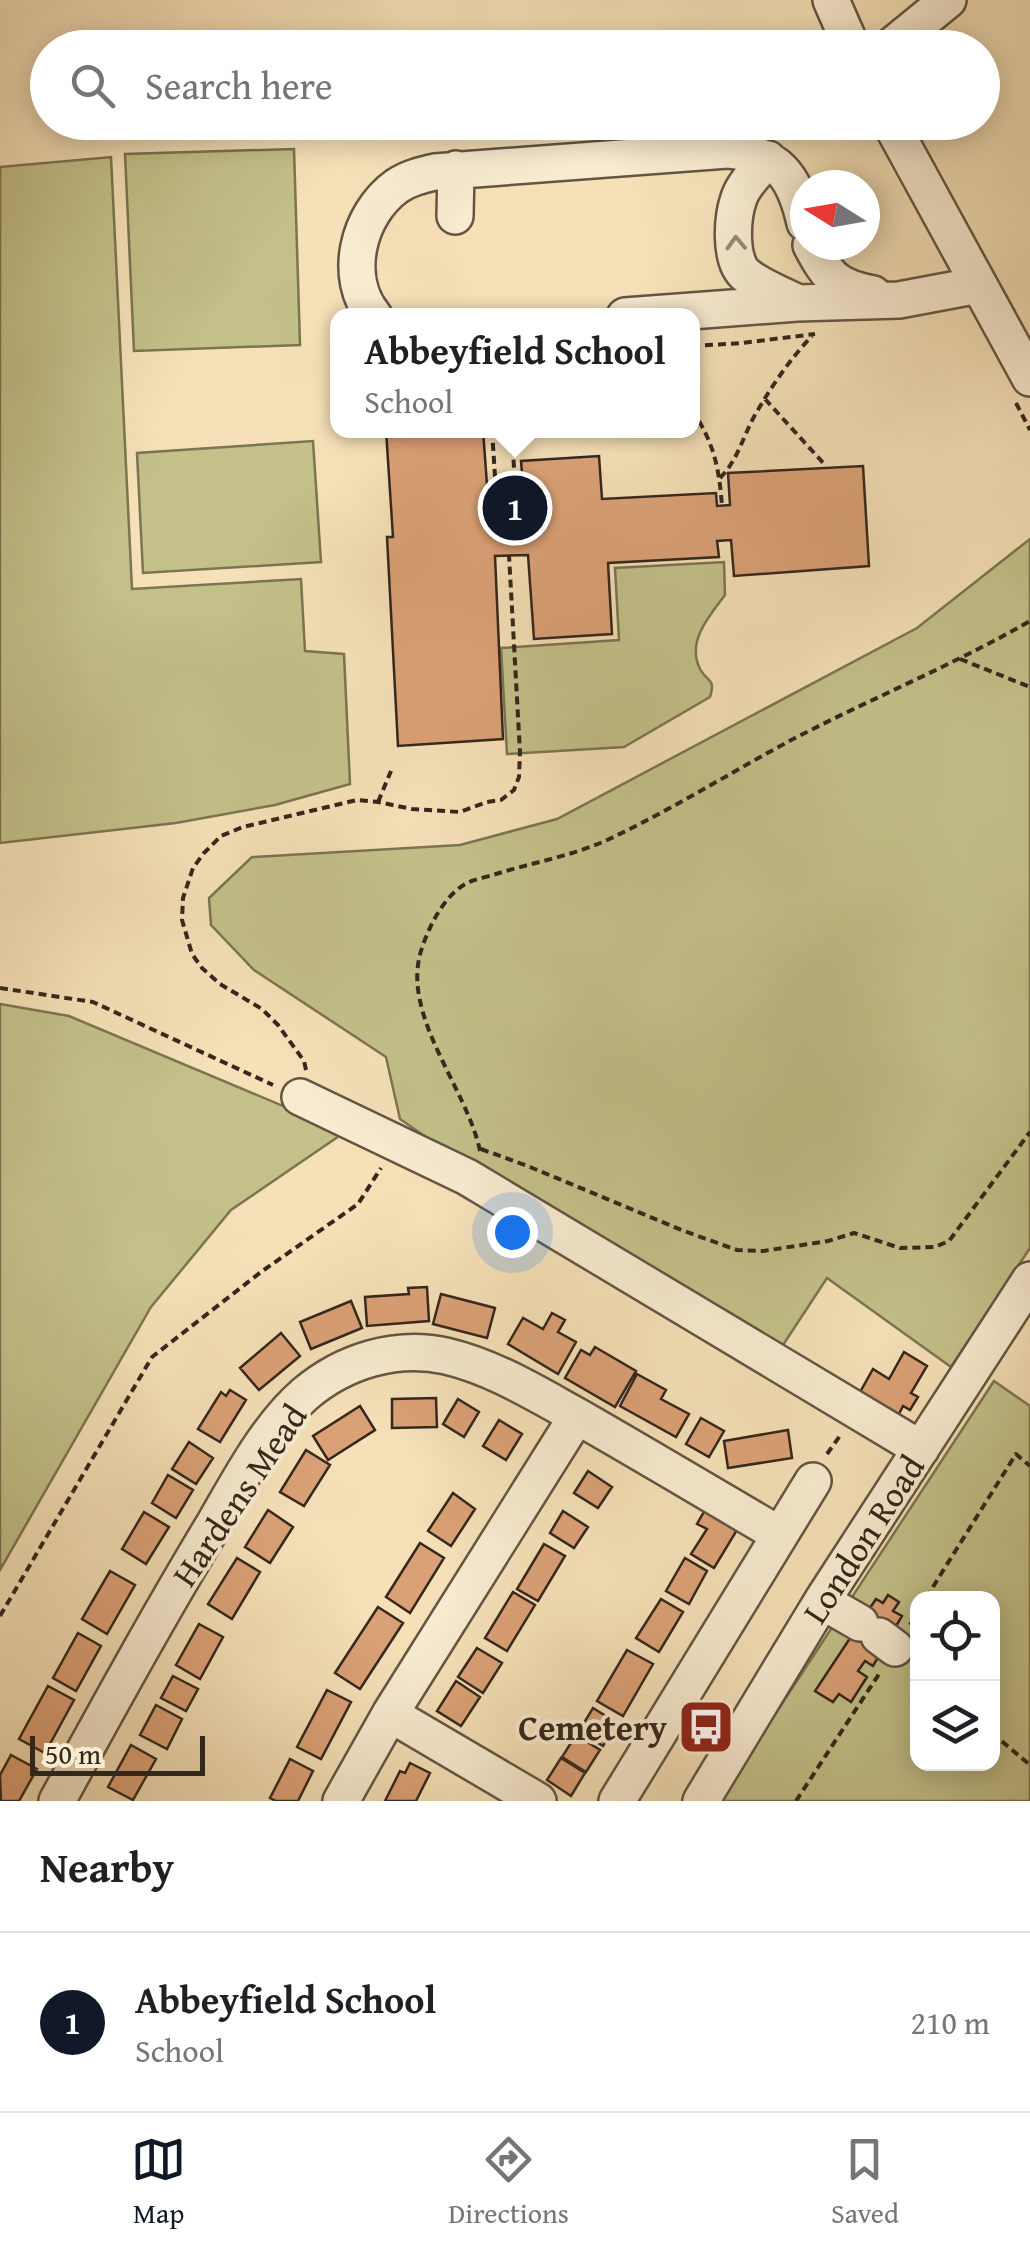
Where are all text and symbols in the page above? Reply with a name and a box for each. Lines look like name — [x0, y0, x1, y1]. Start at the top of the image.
search box — [30, 30, 1000, 140]
text: Search here — [145, 57, 333, 113]
icon: search — [65, 58, 120, 113]
north arrow — [790, 170, 880, 260]
one-way arrow — [725, 234, 746, 250]
popup — [330, 308, 700, 438]
text: Abbeyfield School — [364, 322, 666, 378]
text: School — [364, 378, 453, 425]
pin: 1 — [482, 470, 548, 546]
your location — [487, 1207, 538, 1258]
street label: Hardens Mead — [159, 1393, 319, 1597]
street label: London Road — [789, 1444, 937, 1633]
map controls — [910, 1591, 1000, 1771]
button: locate — [910, 1591, 1000, 1681]
button: layers — [910, 1681, 1000, 1771]
bus stop icon: Cemetery — [676, 1697, 736, 1757]
place label: Cemetery — [518, 1702, 667, 1753]
scale bar — [30, 1731, 205, 1776]
text: 50 m — [45, 1733, 101, 1774]
text: Nearby — [40, 1836, 174, 1897]
text: Abbeyfield School — [135, 1971, 436, 2027]
text: 1 — [64, 1999, 81, 2046]
text: 210 m — [911, 1999, 990, 2046]
text: School — [135, 2027, 224, 2074]
tab: Map — [131, 2132, 186, 2233]
tab: Directions — [448, 2132, 569, 2233]
tab: Saved — [831, 2132, 899, 2233]

